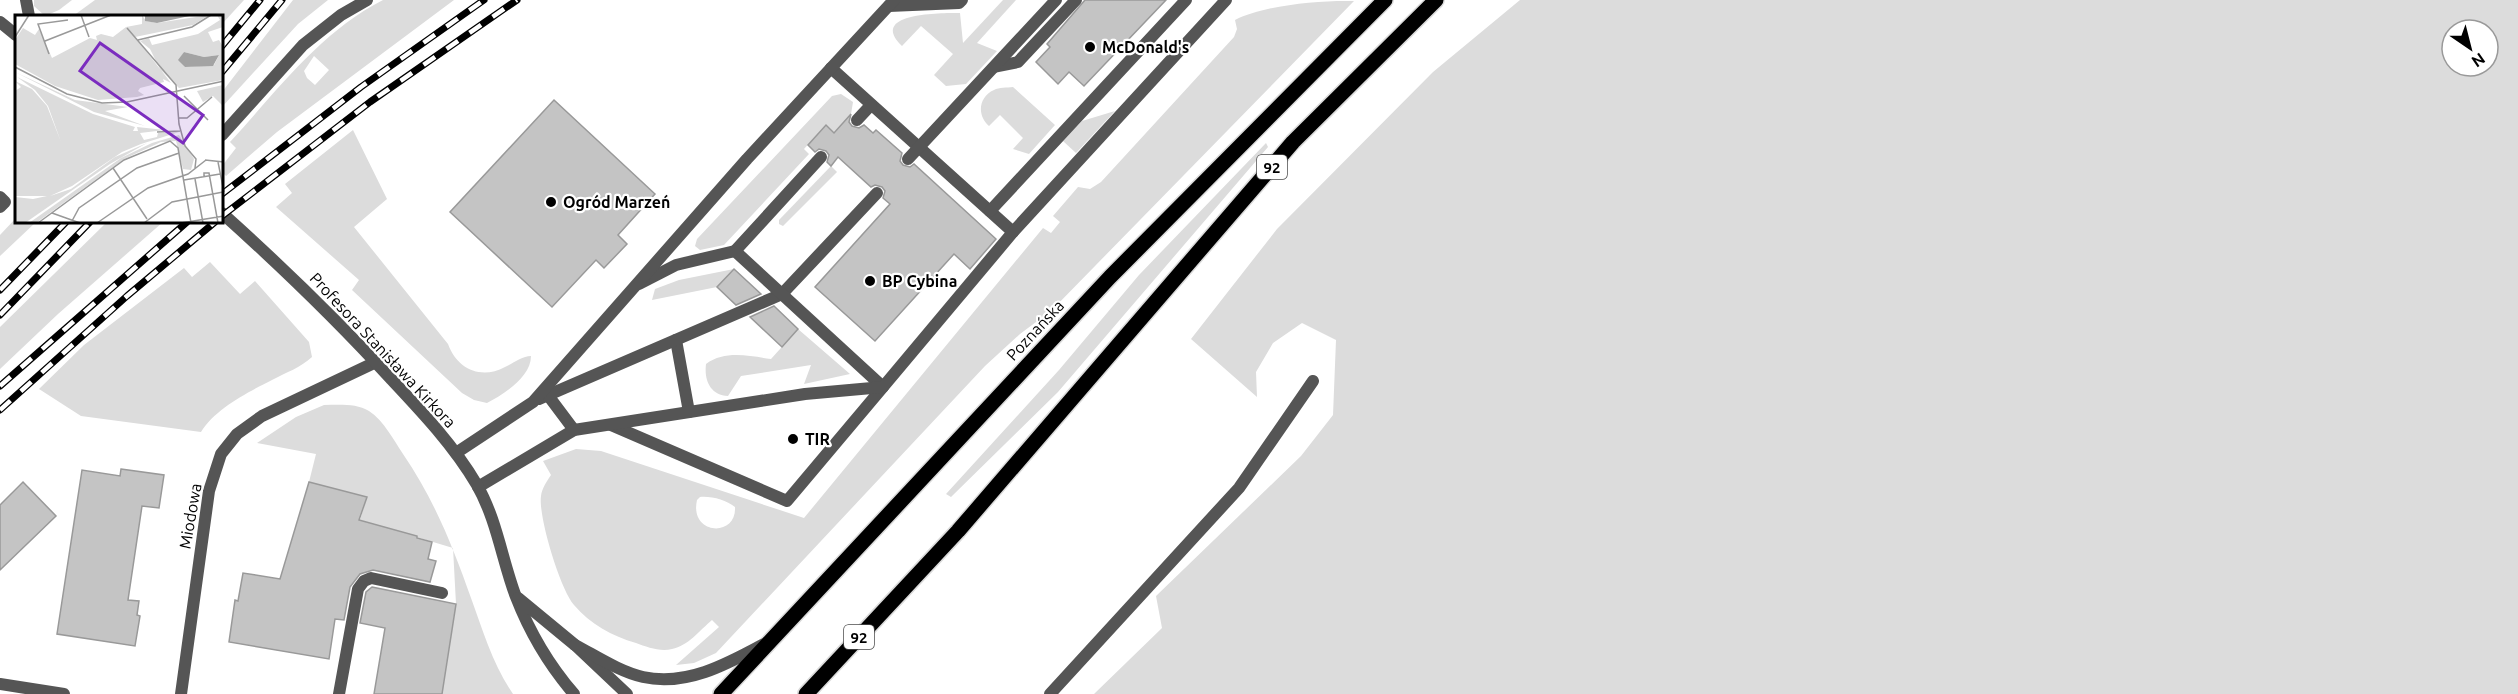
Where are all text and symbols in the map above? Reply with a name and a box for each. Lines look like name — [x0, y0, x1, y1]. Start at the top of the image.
inset map — [15, 15, 224, 224]
north arrow — [2440, 18, 2500, 78]
place label: McDonald's — [1102, 38, 1189, 56]
marker: McDonald's — [1083, 40, 1097, 54]
text: N — [2469, 49, 2489, 71]
road number: 92 — [1257, 155, 1287, 179]
place label: Ogród Marzeń — [563, 193, 670, 211]
marker: Ogród Marzeń — [544, 195, 558, 209]
street label: Profesora Stanisława Kirkora — [306, 269, 460, 431]
place label: BP Cybina — [882, 272, 957, 290]
marker: BP Cybina — [863, 274, 877, 288]
street label: Poznańska — [1003, 296, 1067, 364]
place label: TIR — [805, 430, 830, 448]
marker: TIR — [786, 432, 800, 446]
street label: Miodowa — [175, 482, 205, 550]
road number: 92 — [844, 625, 874, 649]

